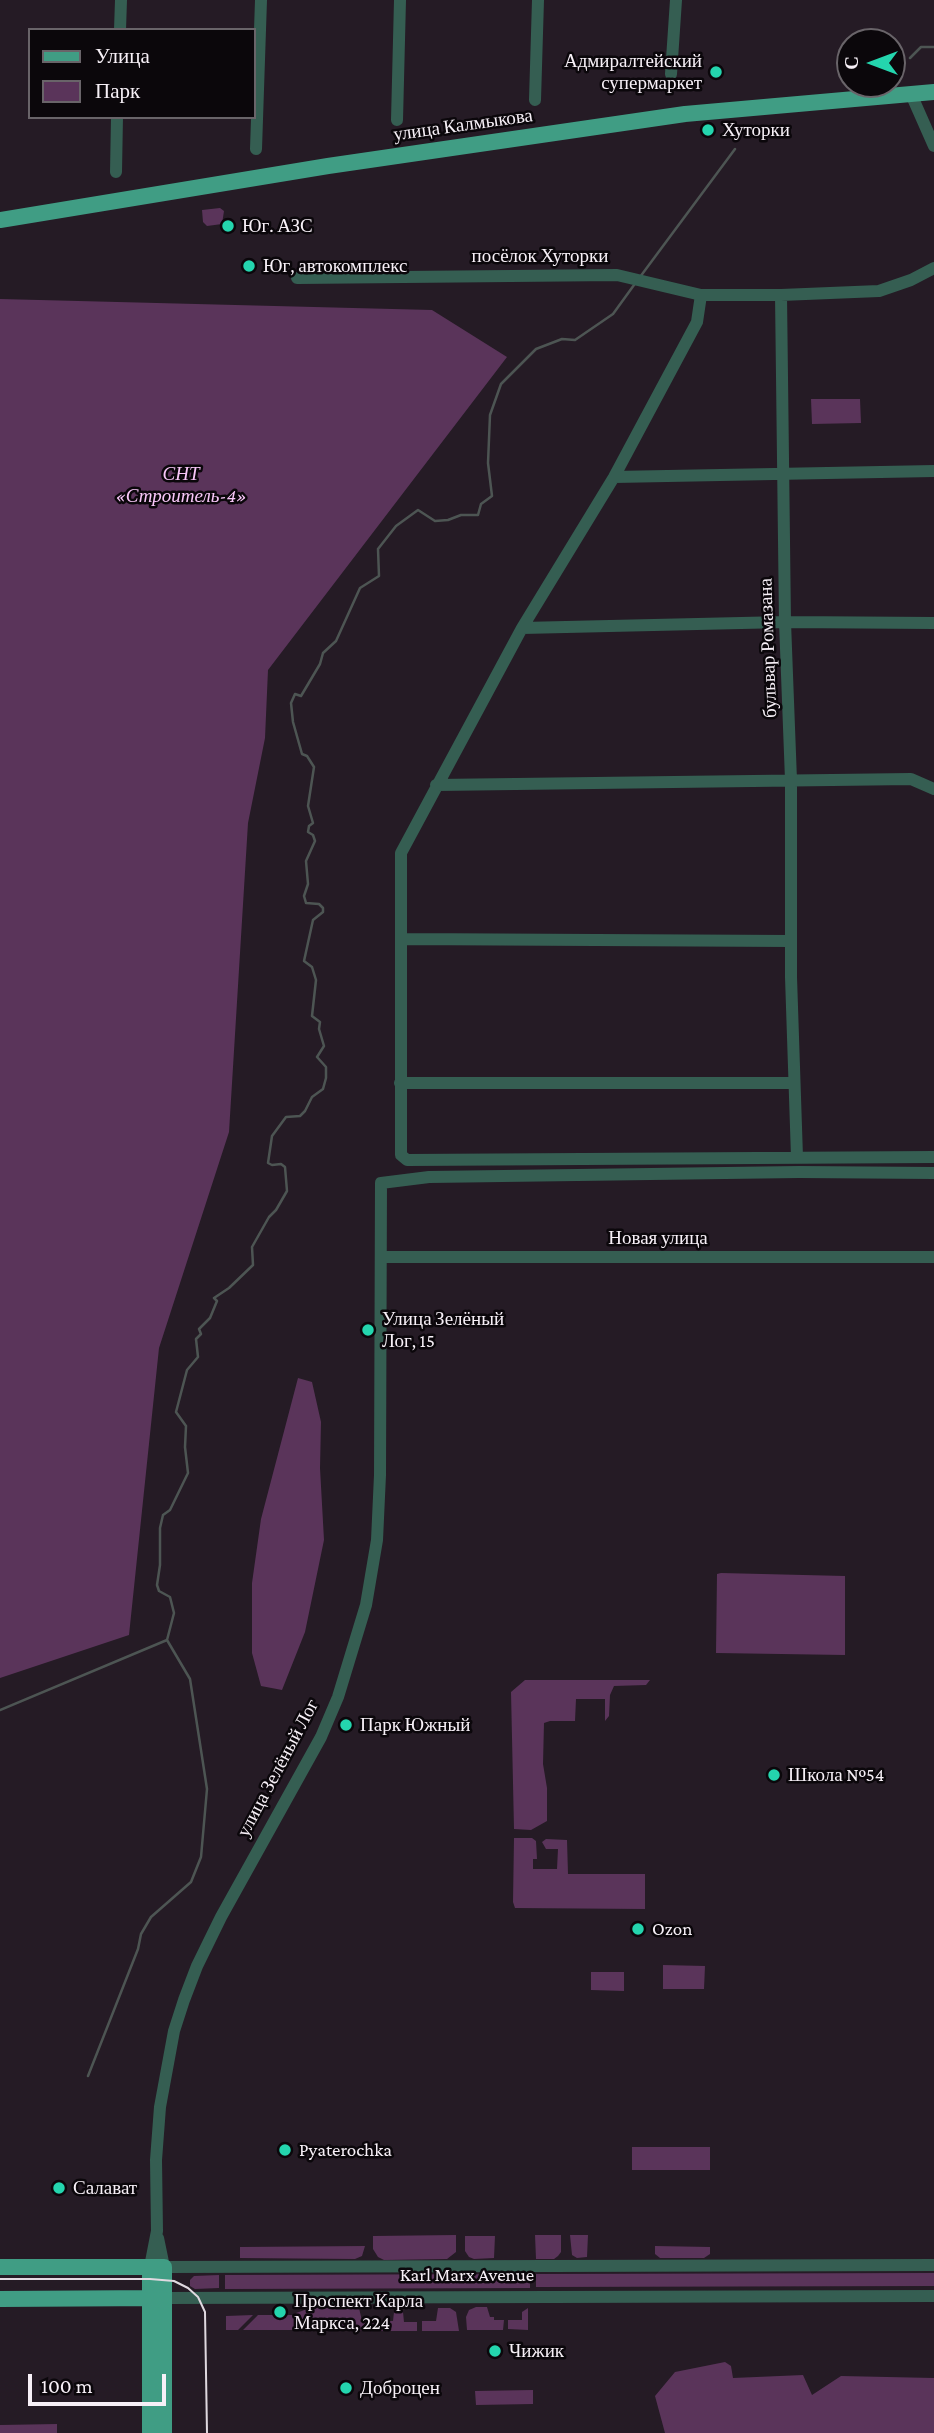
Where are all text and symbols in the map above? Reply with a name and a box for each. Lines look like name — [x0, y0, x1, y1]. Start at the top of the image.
legend — [28, 28, 256, 119]
north arrow — [836, 28, 906, 98]
text: Улица — [95, 44, 150, 68]
place label: Адмиралтейский супермаркет — [564, 50, 702, 94]
text: С — [841, 56, 862, 70]
marker: Адмиралтейский супермаркет — [708, 64, 724, 80]
text: Парк — [95, 79, 140, 103]
street label: улица Калмыкова — [392, 104, 534, 146]
place label: Хуторки — [722, 119, 790, 141]
marker: Хуторки — [700, 122, 716, 138]
place label: Юг. АЗС — [242, 215, 313, 237]
marker: Юг. АЗС — [220, 218, 236, 234]
street label: посёлок Хуторки — [472, 245, 608, 267]
place label: Юг, автокомплекс — [263, 255, 407, 277]
marker: Юг, автокомплекс — [241, 258, 257, 274]
park label: СНТ «Строитель-4» — [115, 463, 247, 507]
street label: бульвар Ромазана — [754, 578, 782, 718]
street label: Новая улица — [608, 1227, 708, 1249]
place label: Улица Зелёный Лог, 15 — [382, 1308, 504, 1352]
marker: Улица Зелёный Лог, 15 — [360, 1322, 376, 1338]
street label: улица Зелёный Лог — [232, 1695, 324, 1841]
place label: Парк Южный — [360, 1714, 470, 1736]
marker: Парк Южный — [338, 1717, 354, 1733]
place label: Школа №54 — [788, 1764, 884, 1786]
marker: Школа №54 — [766, 1767, 782, 1783]
place label: Ozon — [652, 1918, 692, 1940]
marker: Ozon — [630, 1921, 646, 1937]
place label: Pyaterochka — [299, 2139, 392, 2161]
marker: Pyaterochka — [277, 2142, 293, 2158]
place label: Салават — [73, 2177, 137, 2199]
marker: Салават — [51, 2180, 67, 2196]
street label: Karl Marx Avenue — [400, 2264, 534, 2286]
place label: Проспект Карла Маркса, 224 — [294, 2290, 423, 2334]
marker: Проспект Карла Маркса, 224 — [272, 2304, 288, 2320]
place label: Чижик — [509, 2340, 564, 2362]
marker: Чижик — [487, 2343, 503, 2359]
scale bar — [32, 2360, 170, 2404]
text: 100 m — [41, 2374, 93, 2398]
place label: Доброцен — [360, 2377, 440, 2399]
marker: Доброцен — [338, 2380, 354, 2396]

